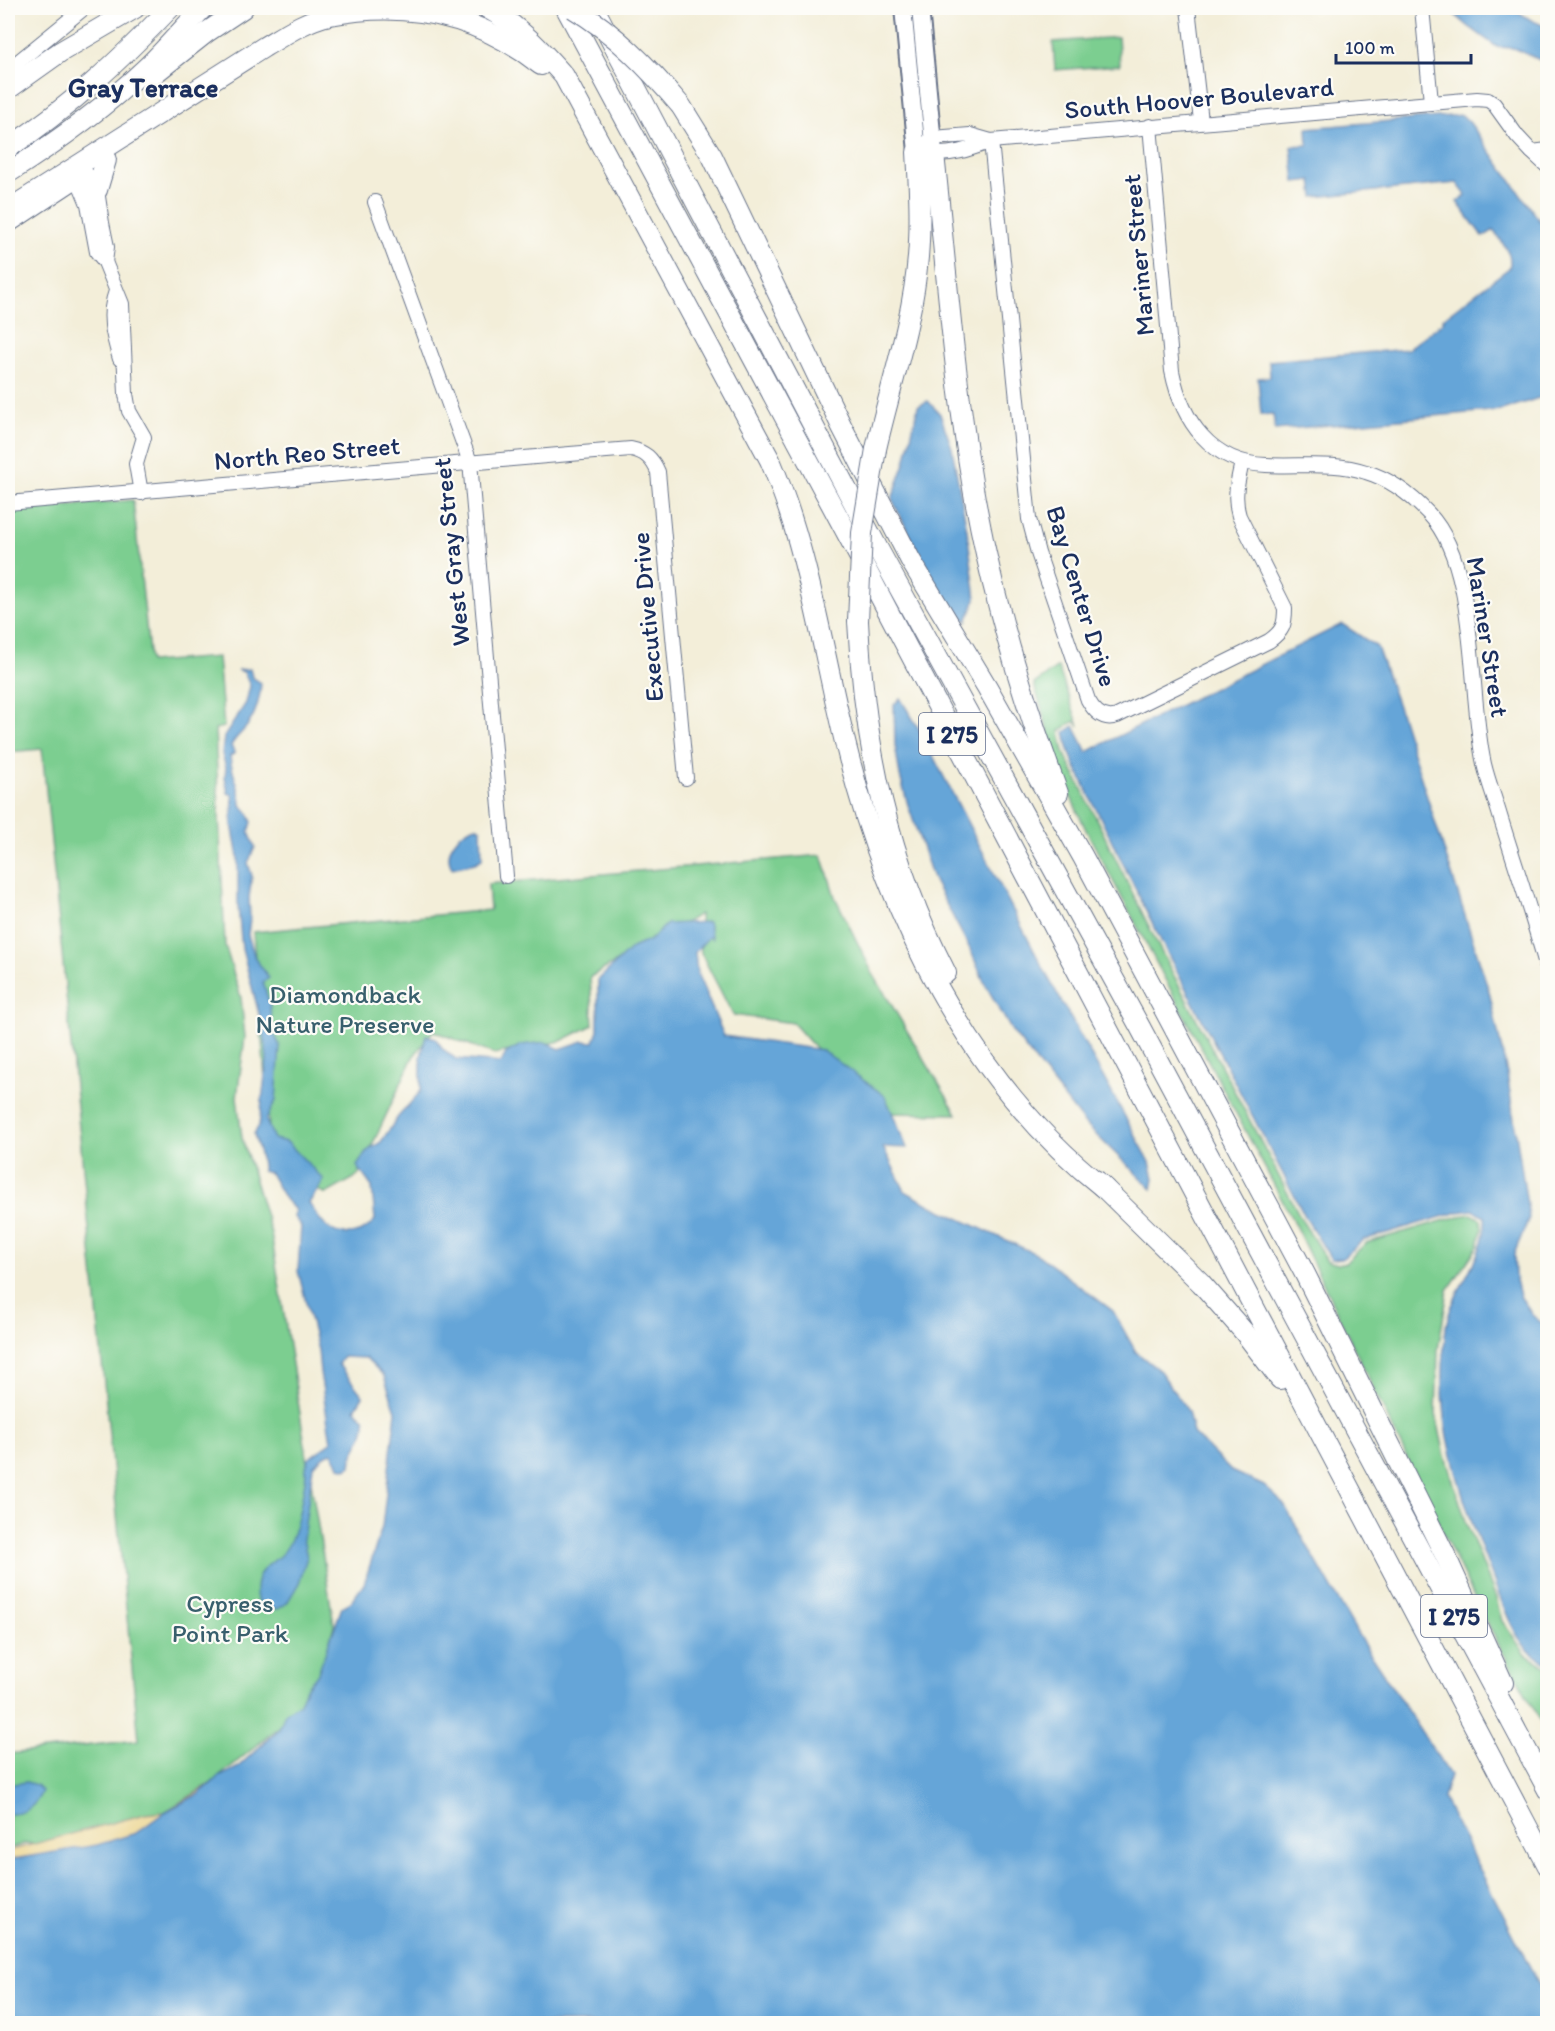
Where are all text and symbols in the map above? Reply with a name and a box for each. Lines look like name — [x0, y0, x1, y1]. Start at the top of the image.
scale bar — [1336, 27, 1471, 65]
text: 100 m — [1345, 37, 1395, 59]
street label: South Hoover Boulevard — [1063, 70, 1335, 126]
district label: Gray Terrace — [68, 71, 218, 104]
street label: Mariner Street — [1115, 173, 1161, 337]
street label: North Reo Street — [213, 429, 402, 477]
street label: West Gray Street — [425, 456, 477, 648]
street label: Bay Center Drive — [1039, 502, 1125, 690]
street label: Executive Drive — [624, 531, 670, 703]
street label: Mariner Street — [1460, 554, 1517, 720]
road number: I 275 — [919, 713, 985, 755]
park label: Diamondback Nature Preserve — [256, 978, 434, 1040]
park label: Cypress Point Park — [172, 1587, 289, 1649]
road number: I 275 — [1421, 1595, 1487, 1637]

